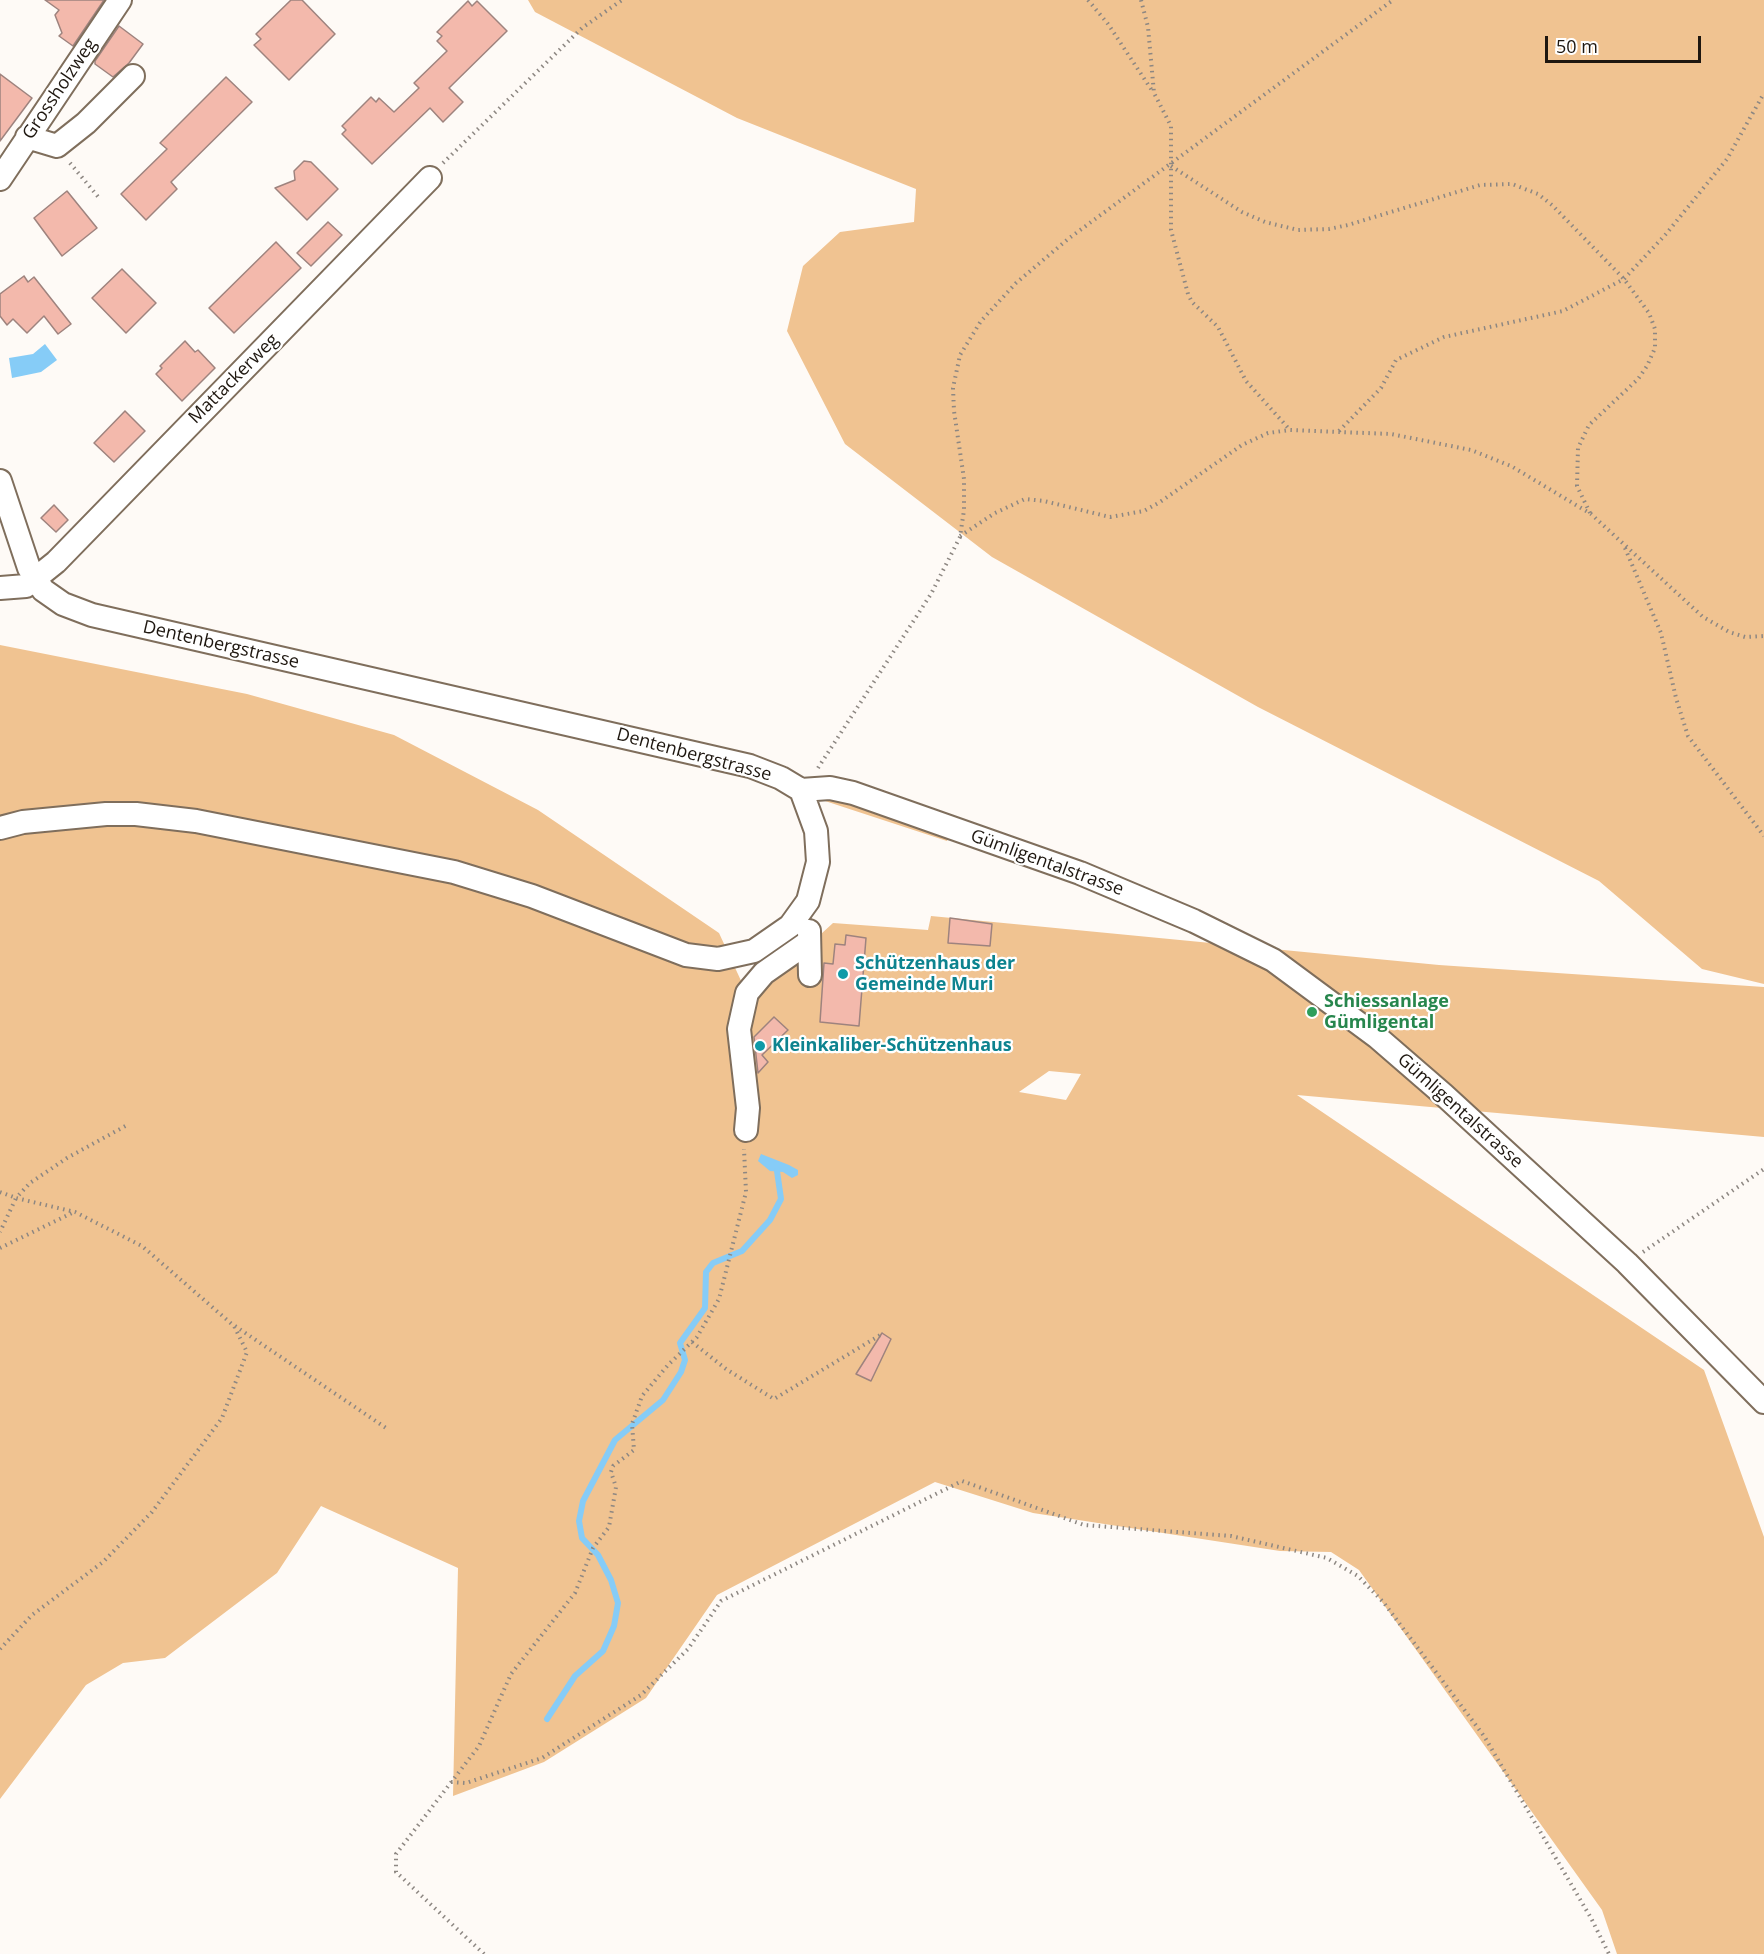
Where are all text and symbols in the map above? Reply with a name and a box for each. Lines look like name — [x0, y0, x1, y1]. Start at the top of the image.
scale bar — [1548, 24, 1704, 62]
street label: Grossholzweg — [18, 34, 102, 144]
text: 50 m — [1556, 34, 1598, 58]
street label: Mattackerweg — [185, 330, 283, 428]
street label: Dentenbergstrasse — [141, 617, 301, 673]
street label: Dentenbergstrasse — [614, 724, 774, 786]
street label: Gümligentalstrasse — [967, 825, 1127, 901]
place label: Schützenhaus der Gemeinde Muri — [855, 953, 1015, 996]
marker: Schützenhaus der Gemeinde Muri — [836, 967, 850, 981]
place label: Schiessanlage Gümligental — [1324, 991, 1449, 1034]
marker: Schiessanlage Gümligental — [1305, 1005, 1319, 1019]
place label: Kleinkaliber-Schützenhaus — [772, 1035, 1012, 1057]
marker: Kleinkaliber-Schützenhaus — [753, 1039, 767, 1053]
street label: Gümligentalstrasse — [1393, 1049, 1527, 1173]

